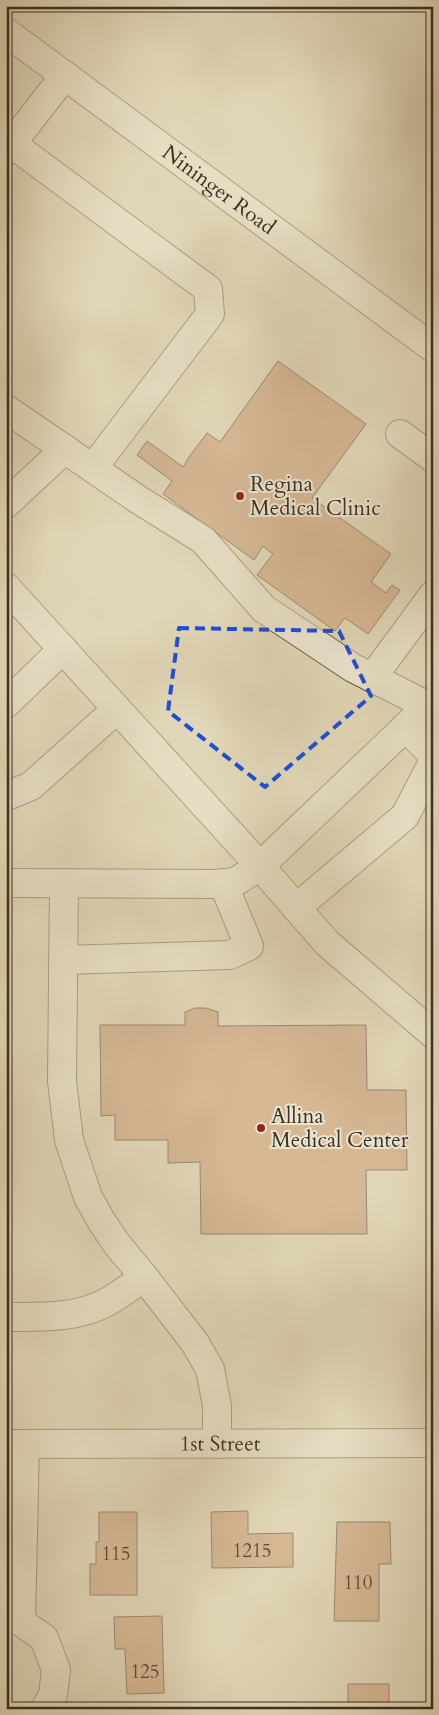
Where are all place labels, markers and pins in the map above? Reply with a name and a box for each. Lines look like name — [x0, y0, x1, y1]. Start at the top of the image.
place label: Regina Medical Clinic — [250, 470, 381, 523]
marker: Regina Medical Clinic — [234, 490, 246, 502]
place label: Allina Medical Center — [271, 1102, 409, 1155]
marker: Allina Medical Center — [255, 1122, 267, 1134]

